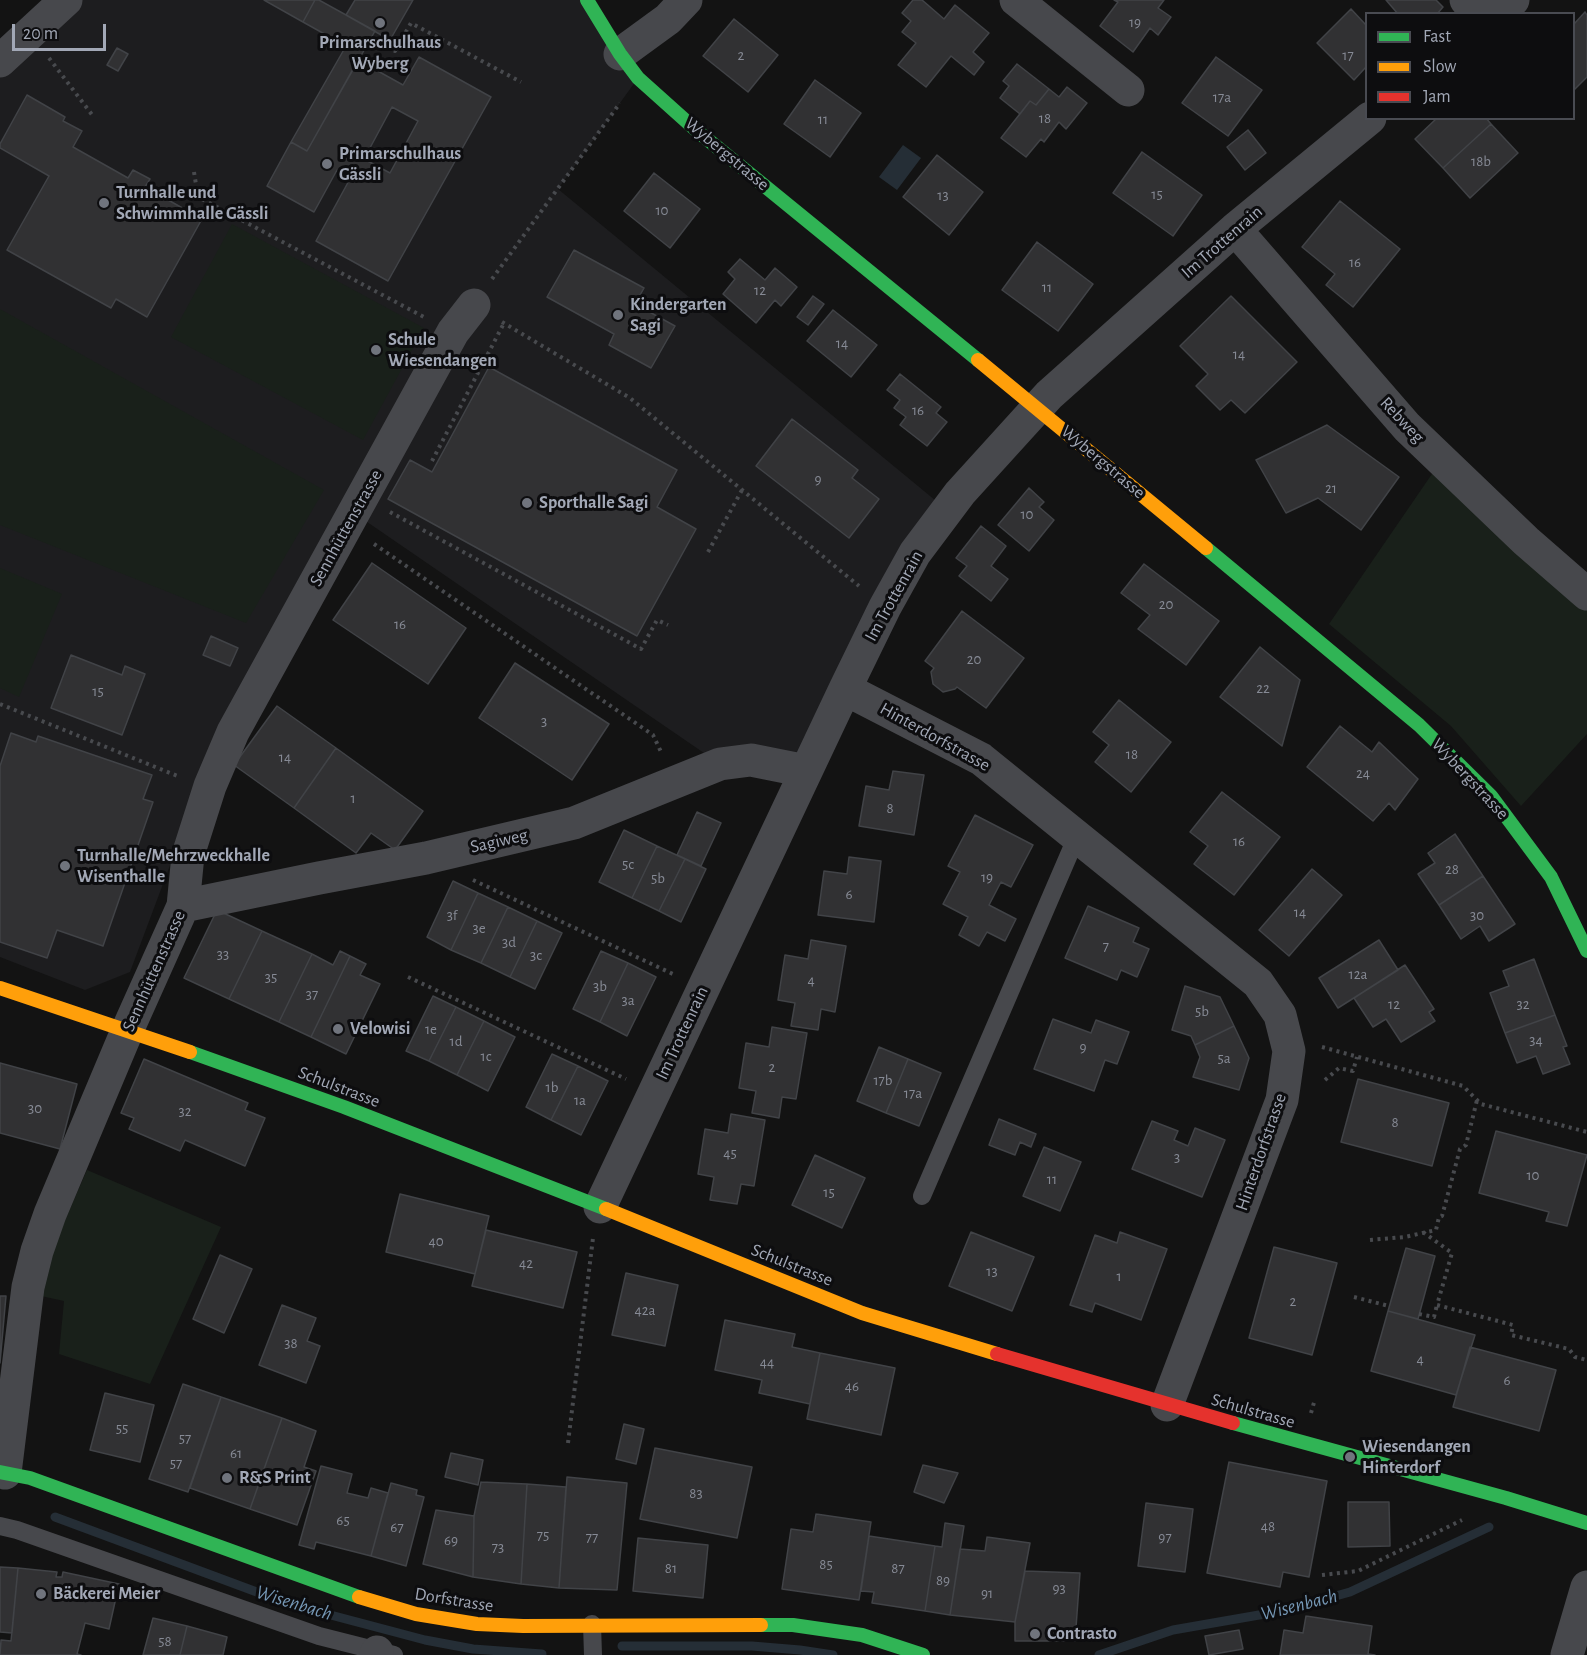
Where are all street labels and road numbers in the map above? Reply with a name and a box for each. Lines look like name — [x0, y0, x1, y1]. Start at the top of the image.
street label: Wybergstrasse — [680, 112, 774, 196]
street label: Im Trottenrain — [1177, 201, 1267, 283]
street label: Rebweg — [1375, 392, 1429, 448]
street label: Wybergstrasse — [1056, 420, 1150, 504]
street label: Sennhüttenstrasse — [305, 466, 387, 590]
street label: Im Trottenrain — [860, 547, 928, 645]
street label: Hinterdorfstrasse — [876, 698, 994, 776]
street label: Wybergstrasse — [1427, 734, 1513, 824]
street label: Sagiweg — [468, 824, 530, 858]
street label: Sennhüttenstrasse — [118, 907, 190, 1035]
street label: Im Trottenrain — [651, 983, 713, 1083]
street label: Schulstrasse — [295, 1062, 383, 1112]
street label: Hinterdorfstrasse — [1231, 1090, 1291, 1214]
street label: Schulstrasse — [748, 1239, 836, 1291]
street label: Schulstrasse — [1209, 1389, 1297, 1433]
street label: Dorfstrasse — [413, 1583, 495, 1617]

